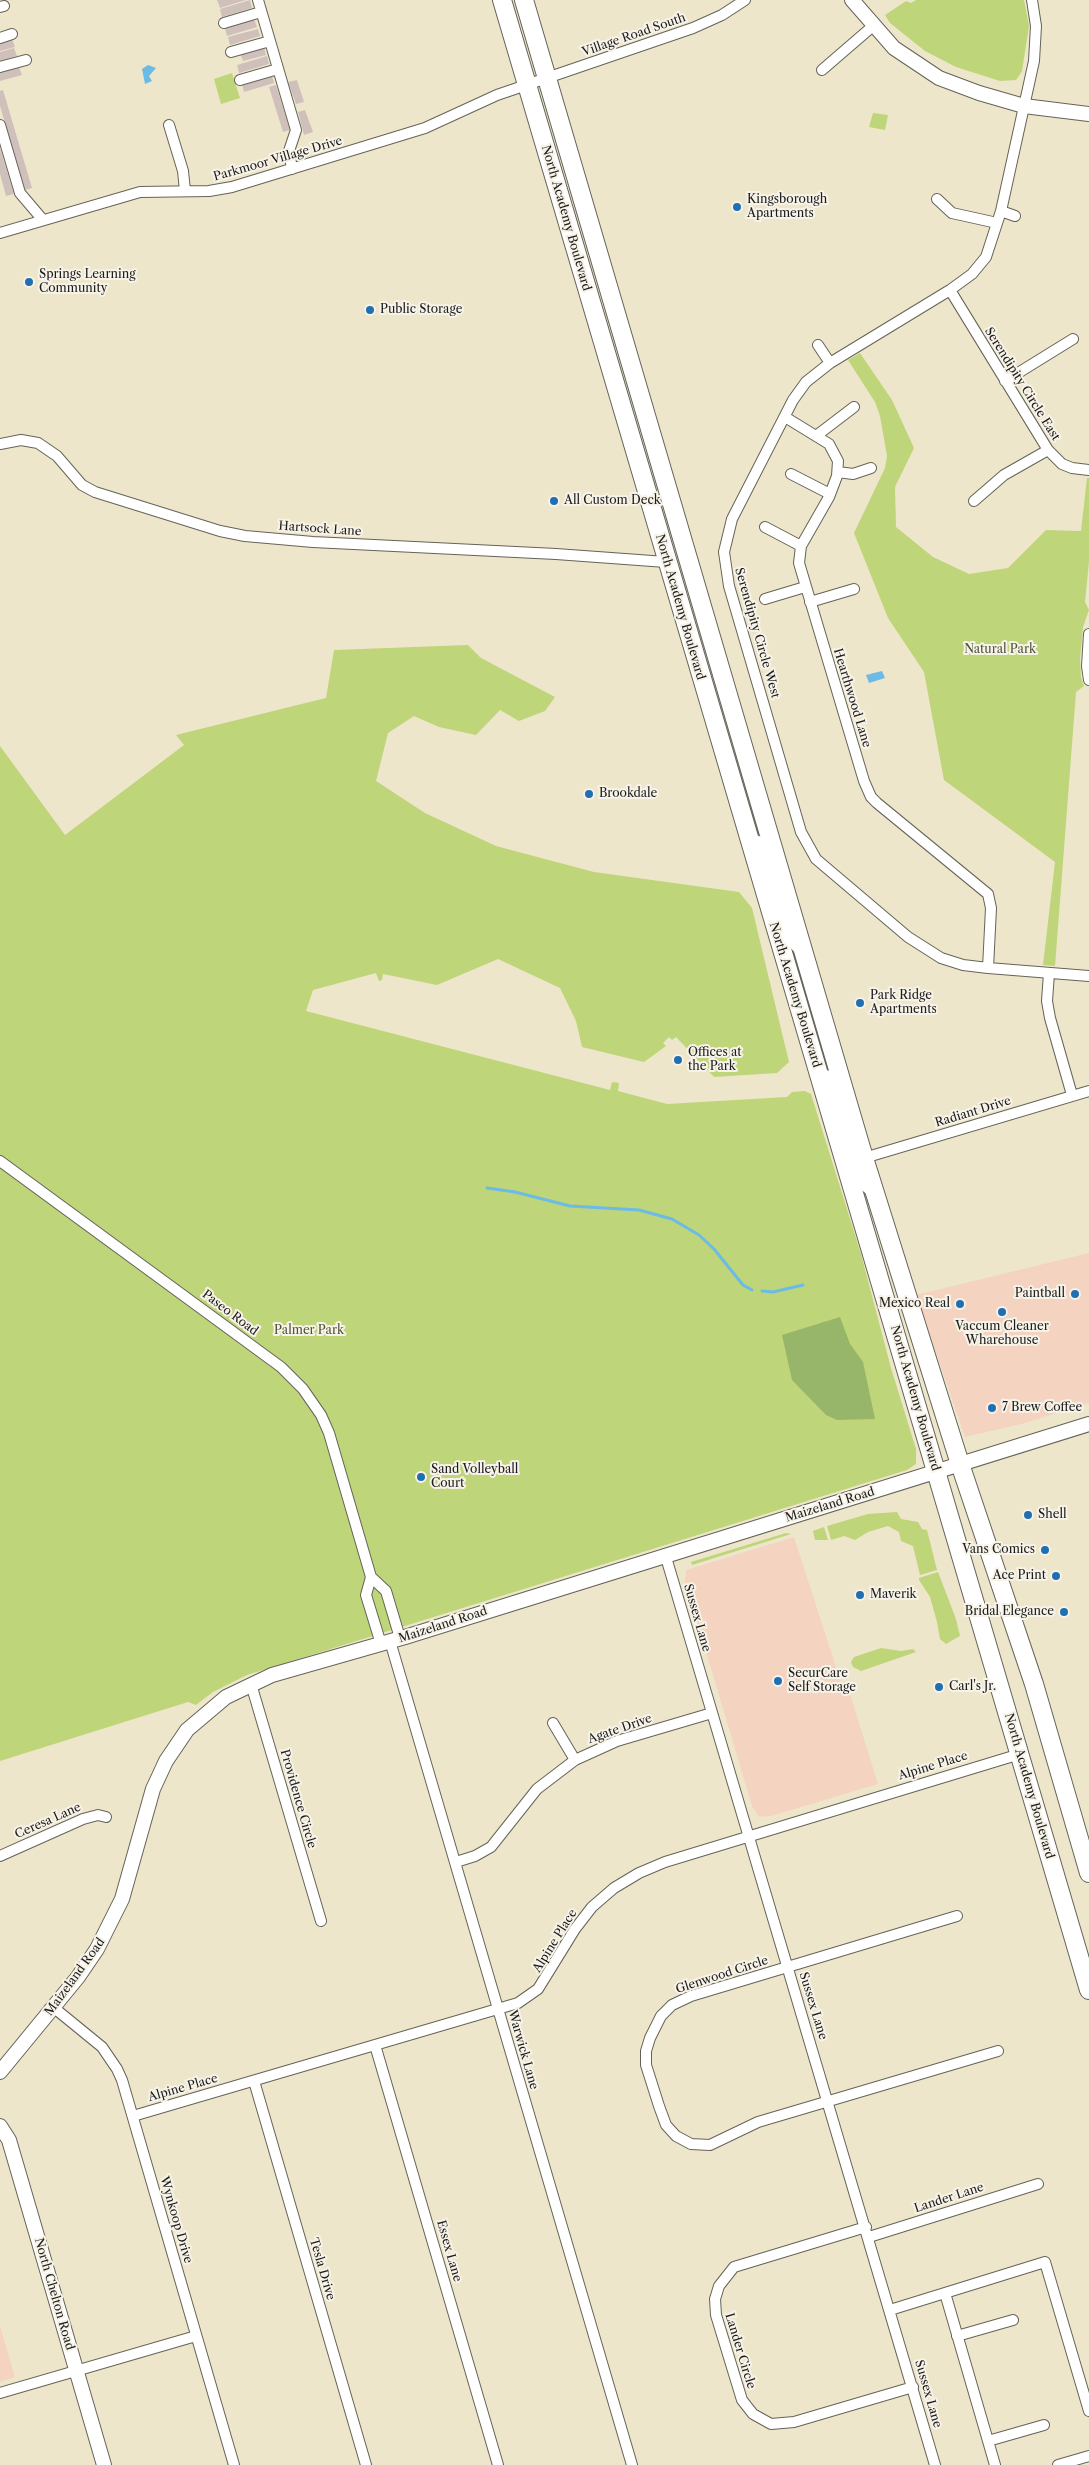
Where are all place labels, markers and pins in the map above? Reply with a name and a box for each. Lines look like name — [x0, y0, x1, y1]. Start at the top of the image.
place label: Kingsborough Apartments — [747, 193, 827, 221]
marker: Kingsborough Apartments — [731, 201, 743, 213]
place label: Springs Learning Community — [39, 268, 135, 296]
marker: Springs Learning Community — [23, 276, 35, 288]
place label: Public Storage — [380, 303, 462, 317]
marker: Public Storage — [364, 304, 376, 316]
place label: All Custom Deck — [564, 494, 661, 508]
marker: All Custom Deck — [548, 495, 560, 507]
place label: Brookdale — [599, 787, 657, 801]
marker: Brookdale — [583, 788, 595, 800]
place label: Park Ridge Apartments — [870, 989, 937, 1017]
marker: Park Ridge Apartments — [854, 997, 866, 1009]
place label: Offices at the Park — [688, 1046, 742, 1074]
marker: Offices at the Park — [672, 1054, 684, 1066]
place label: Paintball — [1015, 1287, 1065, 1301]
marker: Paintball — [1069, 1288, 1081, 1300]
place label: Mexico Real — [879, 1297, 950, 1311]
marker: Mexico Real — [954, 1298, 966, 1310]
marker: Vaccum Cleaner Wharehouse — [996, 1306, 1008, 1318]
place label: Vaccum Cleaner Wharehouse — [955, 1320, 1049, 1348]
place label: 7 Brew Coffee — [1002, 1401, 1082, 1415]
marker: 7 Brew Coffee — [986, 1402, 998, 1414]
place label: Sand Volleyball Court — [431, 1463, 518, 1491]
marker: Sand Volleyball Court — [415, 1471, 427, 1483]
place label: Shell — [1038, 1508, 1067, 1522]
marker: Shell — [1022, 1509, 1034, 1521]
place label: Vans Comics — [962, 1543, 1035, 1557]
marker: Vans Comics — [1039, 1544, 1051, 1556]
place label: Ace Print — [993, 1569, 1046, 1583]
marker: Ace Print — [1050, 1570, 1062, 1582]
place label: Maverik — [870, 1588, 917, 1602]
marker: Maverik — [854, 1589, 866, 1601]
place label: Bridal Elegance — [965, 1605, 1054, 1619]
marker: Bridal Elegance — [1058, 1606, 1070, 1618]
place label: SecurCare Self Storage — [788, 1667, 856, 1695]
marker: SecurCare Self Storage — [772, 1675, 784, 1687]
place label: Carl's Jr. — [949, 1680, 996, 1694]
marker: Carl's Jr. — [933, 1681, 945, 1693]

